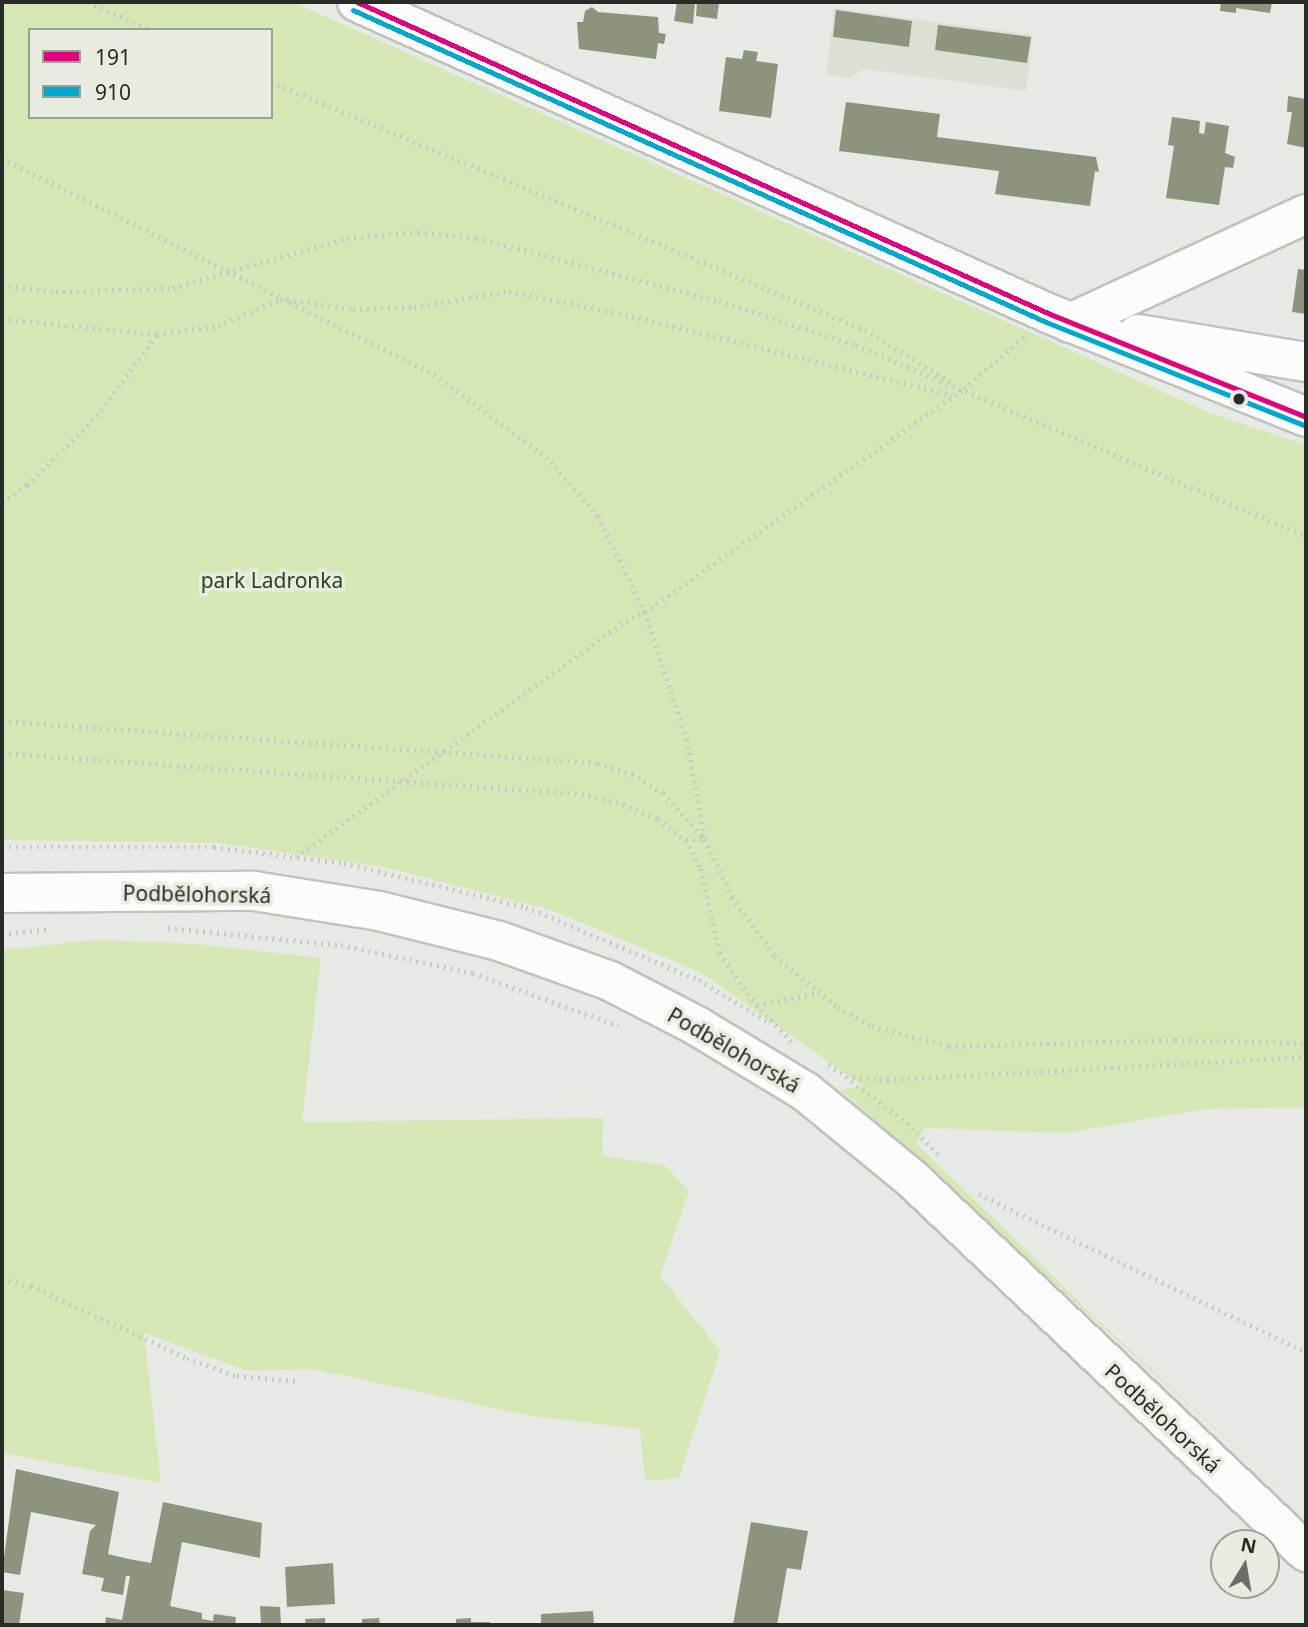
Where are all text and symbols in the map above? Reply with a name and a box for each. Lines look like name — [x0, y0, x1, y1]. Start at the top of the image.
legend — [28, 28, 273, 119]
text: 191 — [95, 43, 131, 71]
text: 910 — [95, 78, 131, 106]
unlabelled marker — [1232, 392, 1246, 406]
park label: park Ladronka — [201, 567, 343, 593]
street label: Podbělohorská — [122, 880, 272, 908]
street label: Podbělohorská — [663, 1002, 805, 1098]
street label: Podbělohorská — [1100, 1358, 1226, 1478]
north arrow — [1210, 1529, 1280, 1599]
text: N — [1239, 1531, 1259, 1560]

